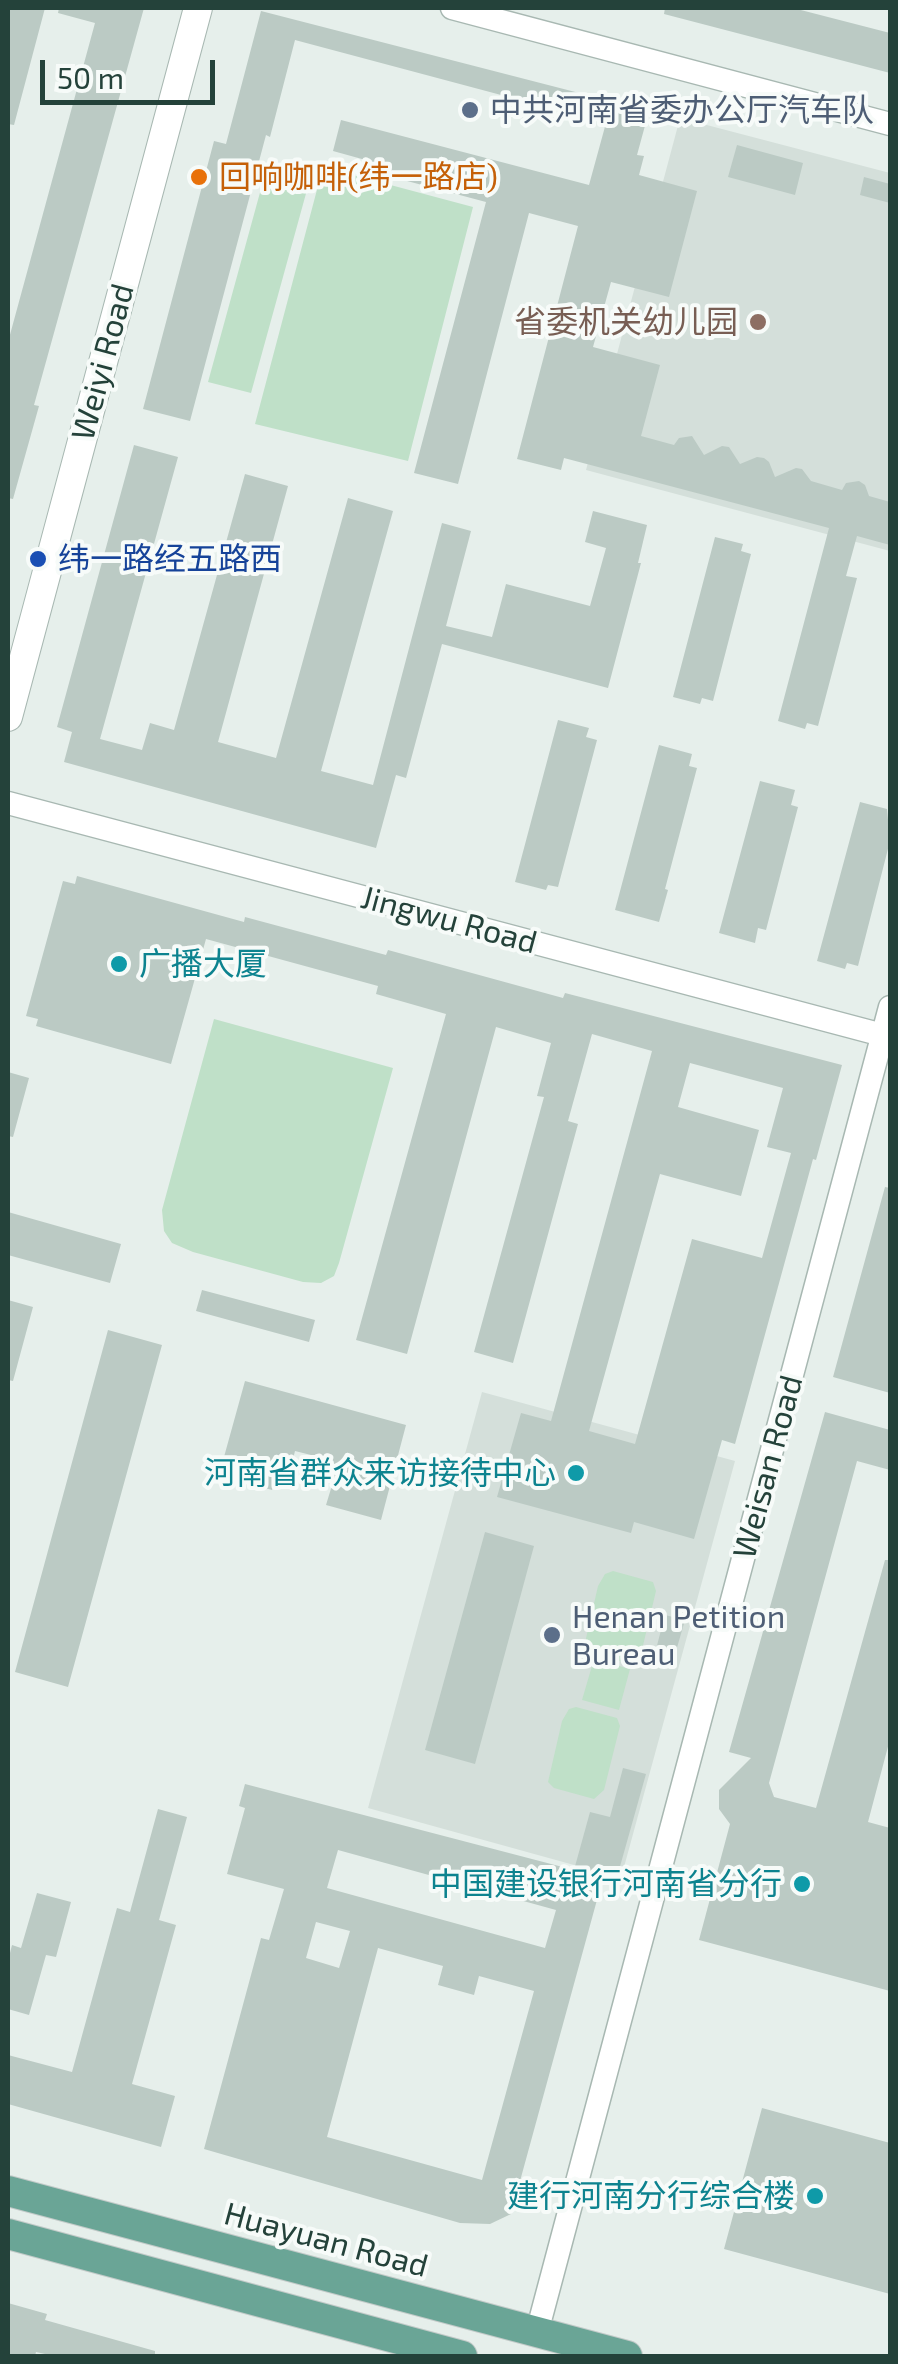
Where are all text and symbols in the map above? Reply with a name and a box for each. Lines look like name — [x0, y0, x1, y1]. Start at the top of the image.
scale bar — [45, 40, 220, 102]
text: 50 m — [57, 59, 124, 95]
place label: 中共河南省委办公厅汽车队 — [490, 91, 874, 129]
marker: 中共河南省委办公厅汽车队 — [459, 99, 481, 121]
place label: 回响咖啡(纬一路店) — [219, 158, 498, 196]
marker: 回响咖啡(纬一路店) — [188, 166, 210, 188]
street label: Weiyi Road — [64, 279, 142, 445]
place label: 省委机关幼儿园 — [514, 303, 738, 341]
marker: 省委机关幼儿园 — [747, 311, 769, 333]
place label: 纬一路经五路西 — [58, 540, 282, 578]
marker: 纬一路经五路西 — [27, 548, 49, 570]
street label: Jingwu Road — [357, 878, 541, 962]
place label: 广播大厦 — [139, 945, 267, 983]
marker: 广播大厦 — [108, 953, 130, 975]
street label: Weisan Road — [725, 1371, 811, 1563]
place label: 河南省群众来访接待中心 — [204, 1454, 556, 1492]
marker: 河南省群众来访接待中心 — [565, 1462, 587, 1484]
place label: Henan Petition Bureau — [572, 1598, 785, 1673]
marker: Henan Petition Bureau — [541, 1624, 563, 1646]
place label: 中国建设银行河南省分行 — [430, 1865, 782, 1903]
marker: 中国建设银行河南省分行 — [791, 1873, 813, 1895]
place label: 建行河南分行综合楼 — [507, 2177, 795, 2215]
marker: 建行河南分行综合楼 — [804, 2185, 826, 2207]
street label: Huayuan Road — [220, 2194, 432, 2286]

